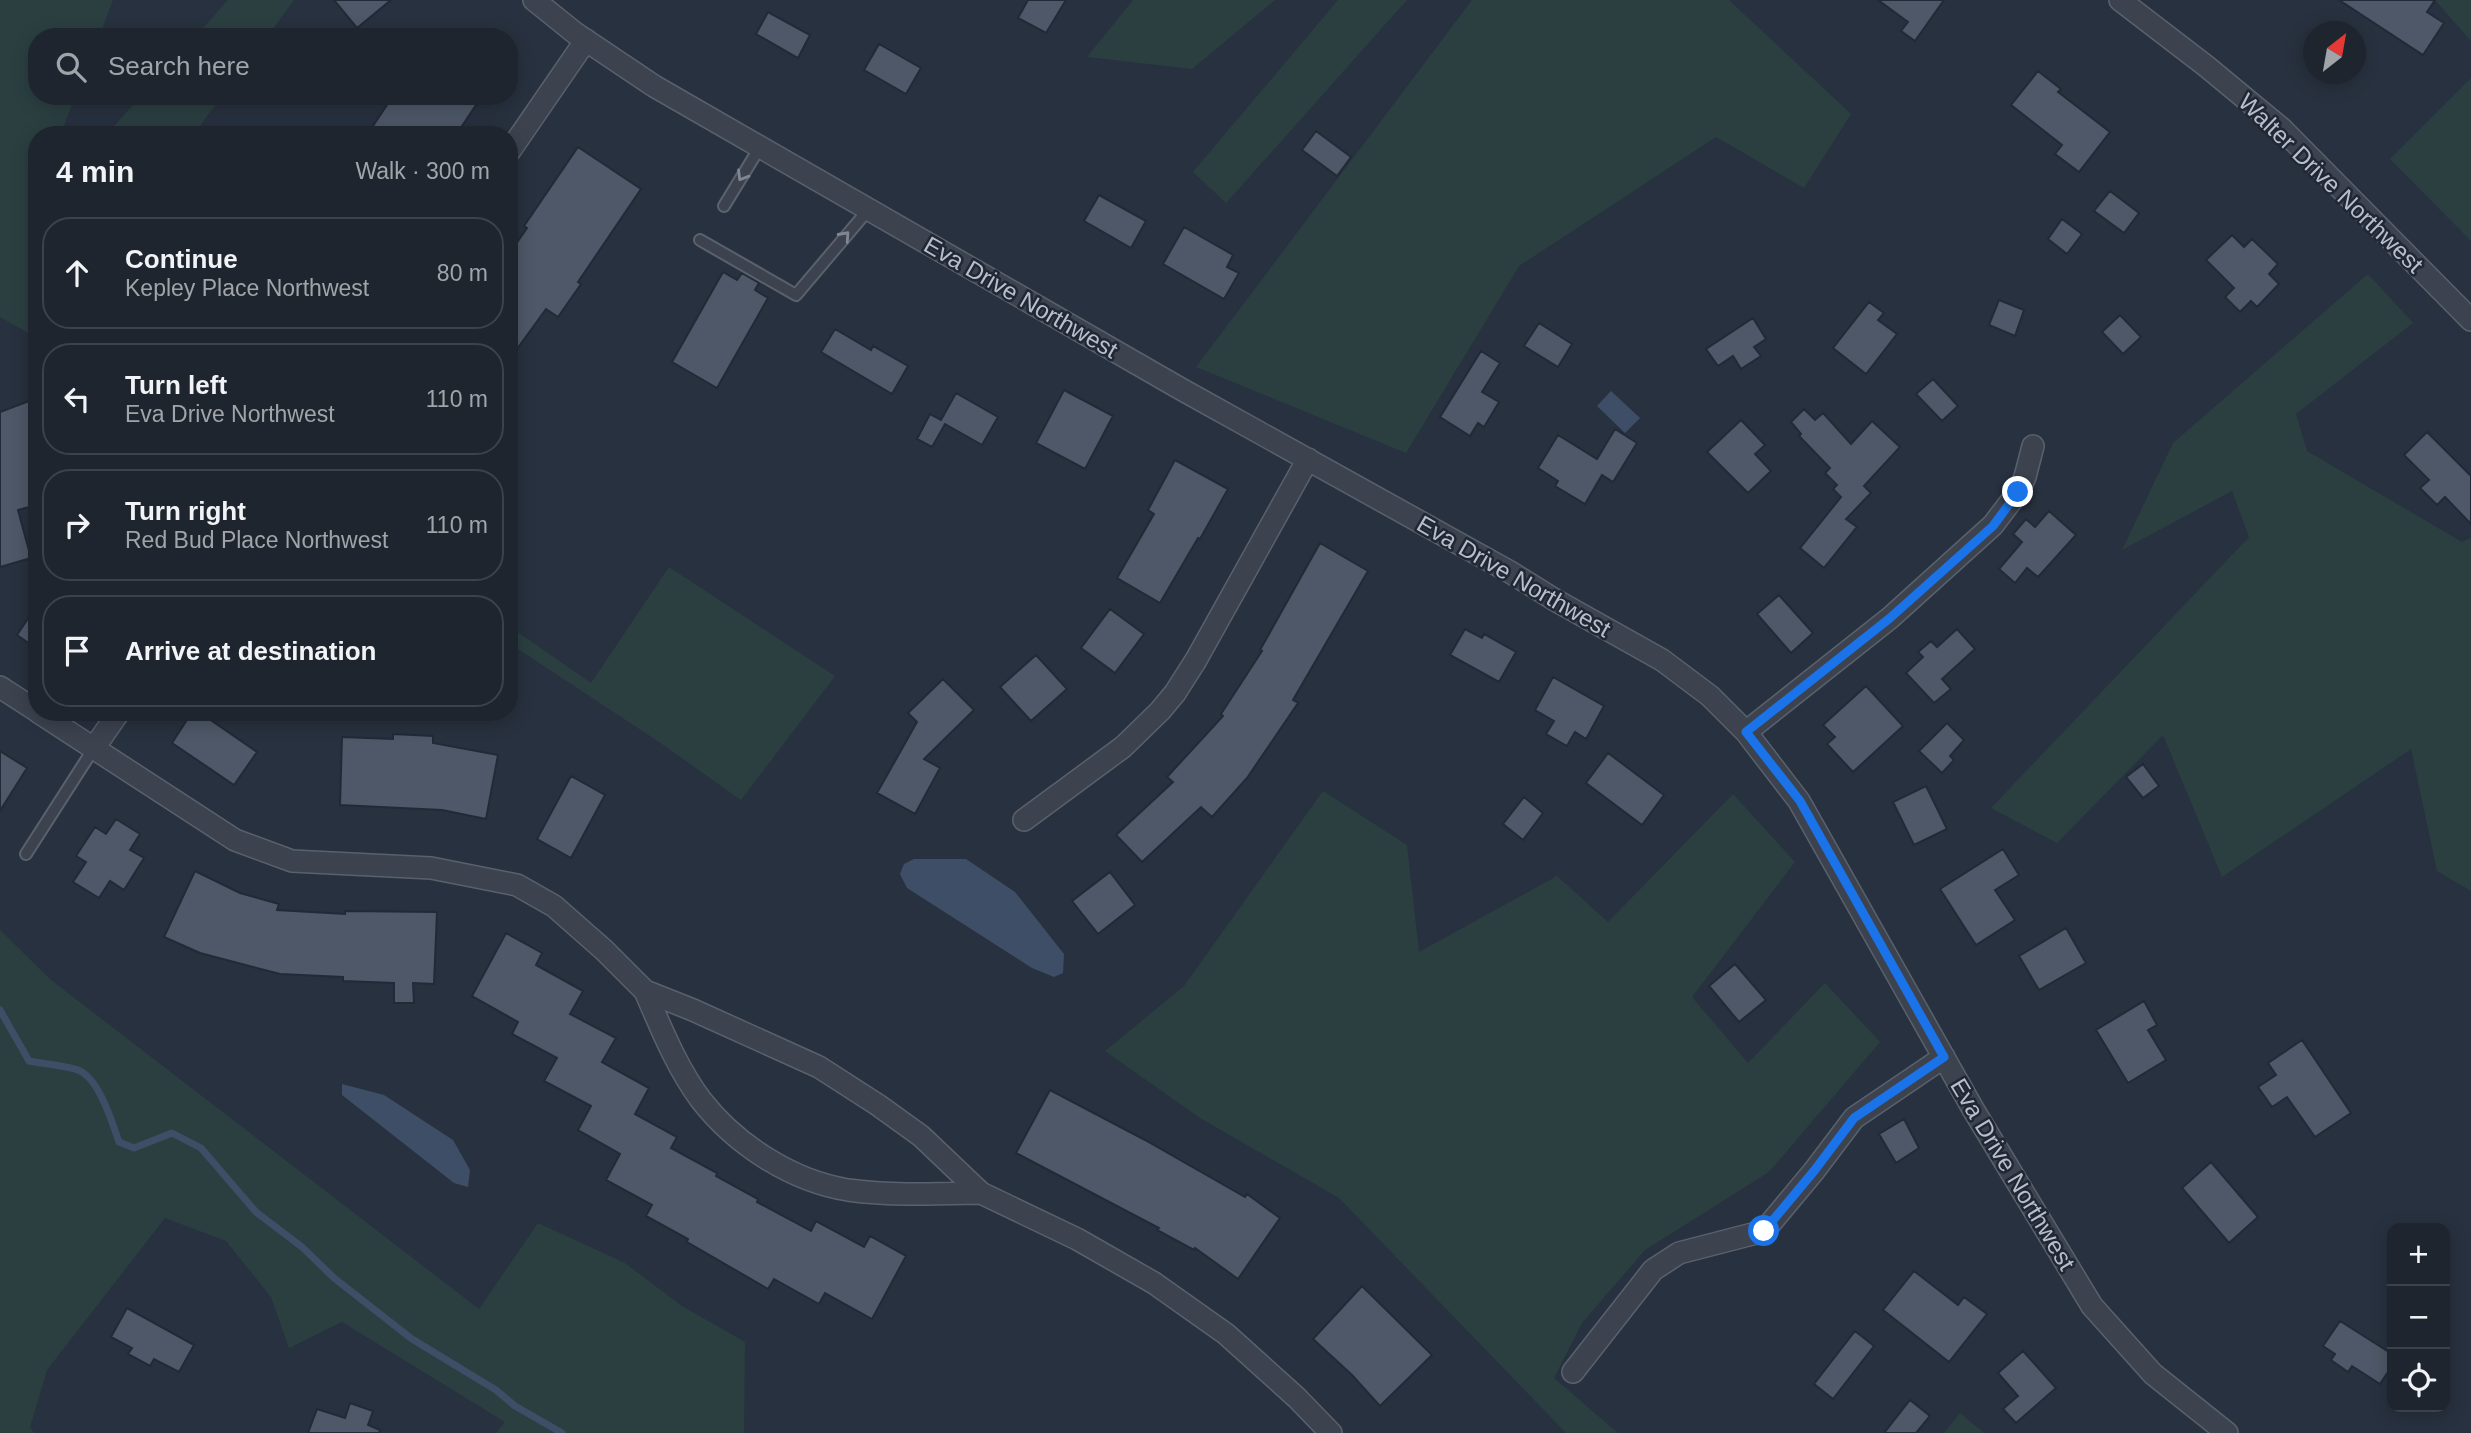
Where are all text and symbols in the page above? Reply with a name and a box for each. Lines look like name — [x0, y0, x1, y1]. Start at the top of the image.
north arrow — [2303, 21, 2366, 84]
search box — [28, 28, 518, 105]
icon: search — [52, 48, 90, 86]
text: Search here — [108, 51, 250, 81]
street label: Walter Drive Northwest — [2233, 88, 2429, 278]
text: 4 min — [56, 155, 134, 188]
text: Walk · 300 m — [355, 158, 490, 184]
one-way arrow — [737, 169, 750, 182]
one-way arrow — [837, 231, 849, 244]
street label: Eva Drive Northwest — [920, 231, 1123, 364]
text: Continue — [125, 244, 238, 274]
icon: ahead — [58, 254, 96, 292]
text: 80 m — [437, 260, 488, 286]
text: Kepley Place Northwest — [125, 275, 369, 301]
text: Turn left — [125, 370, 227, 400]
icon: left — [58, 380, 96, 418]
text: 110 m — [426, 386, 488, 412]
text: Eva Drive Northwest — [125, 401, 335, 427]
route end — [2002, 476, 2033, 507]
text: Turn right — [125, 496, 246, 526]
icon: right — [58, 506, 96, 544]
street label: Eva Drive Northwest — [1413, 510, 1616, 643]
text: 110 m — [426, 512, 488, 538]
text: Red Bud Place Northwest — [125, 527, 388, 553]
icon: arrive — [58, 632, 96, 670]
text: Arrive at destination — [125, 636, 376, 666]
street label: Eva Drive Northwest — [1945, 1073, 2081, 1275]
route start — [1748, 1215, 1779, 1246]
map controls — [2387, 1223, 2450, 1412]
button: + — [2387, 1223, 2450, 1286]
button: − — [2387, 1286, 2450, 1349]
button: locate — [2387, 1349, 2450, 1412]

